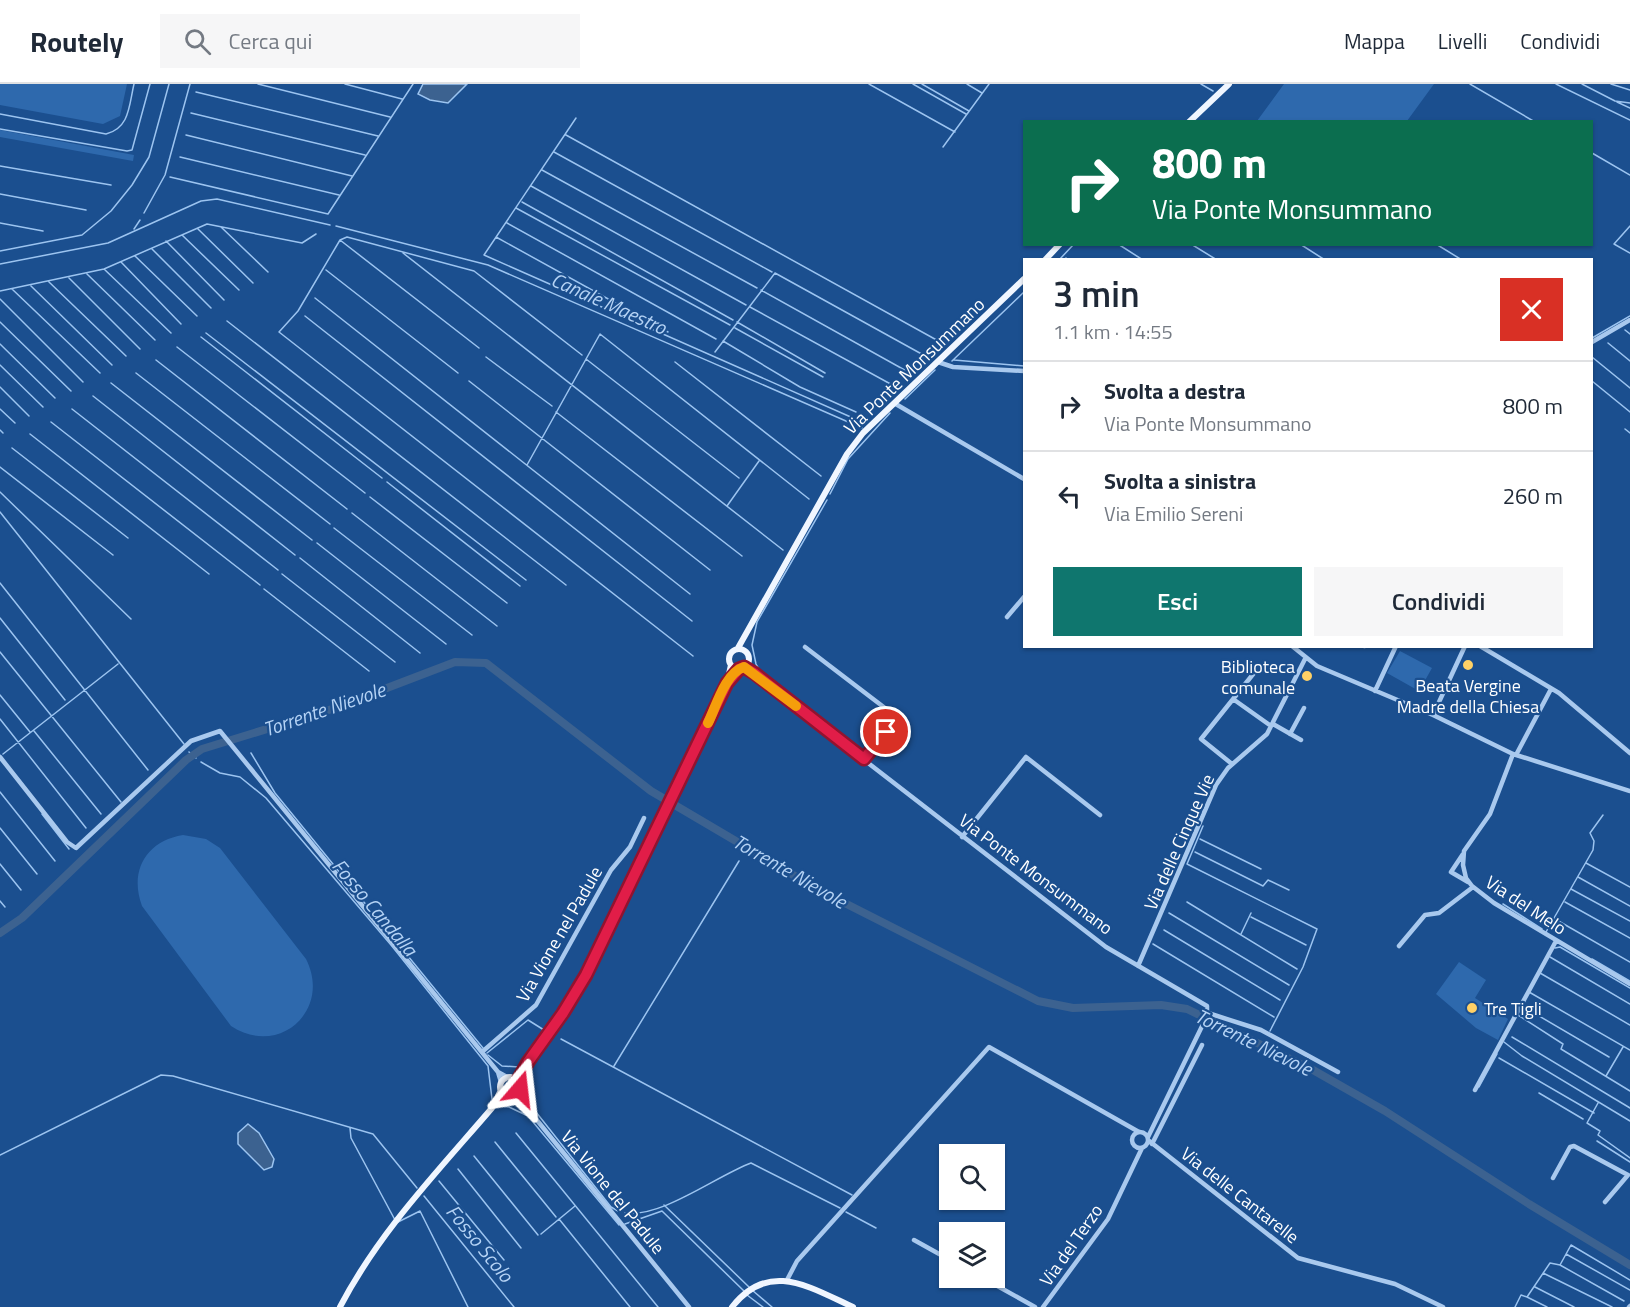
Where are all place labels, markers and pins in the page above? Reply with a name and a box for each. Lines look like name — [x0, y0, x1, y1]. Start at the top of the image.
place label: Biblioteca comunale — [1221, 653, 1295, 701]
marker: Beata Vergine Madre della Chiesa — [1461, 658, 1475, 672]
marker: Biblioteca comunale — [1300, 669, 1314, 683]
place label: Beata Vergine Madre della Chiesa — [1397, 672, 1539, 720]
pin — [860, 706, 911, 757]
place label: Tre Tigli — [1484, 995, 1542, 1022]
marker: Tre Tigli — [1465, 1001, 1479, 1015]

